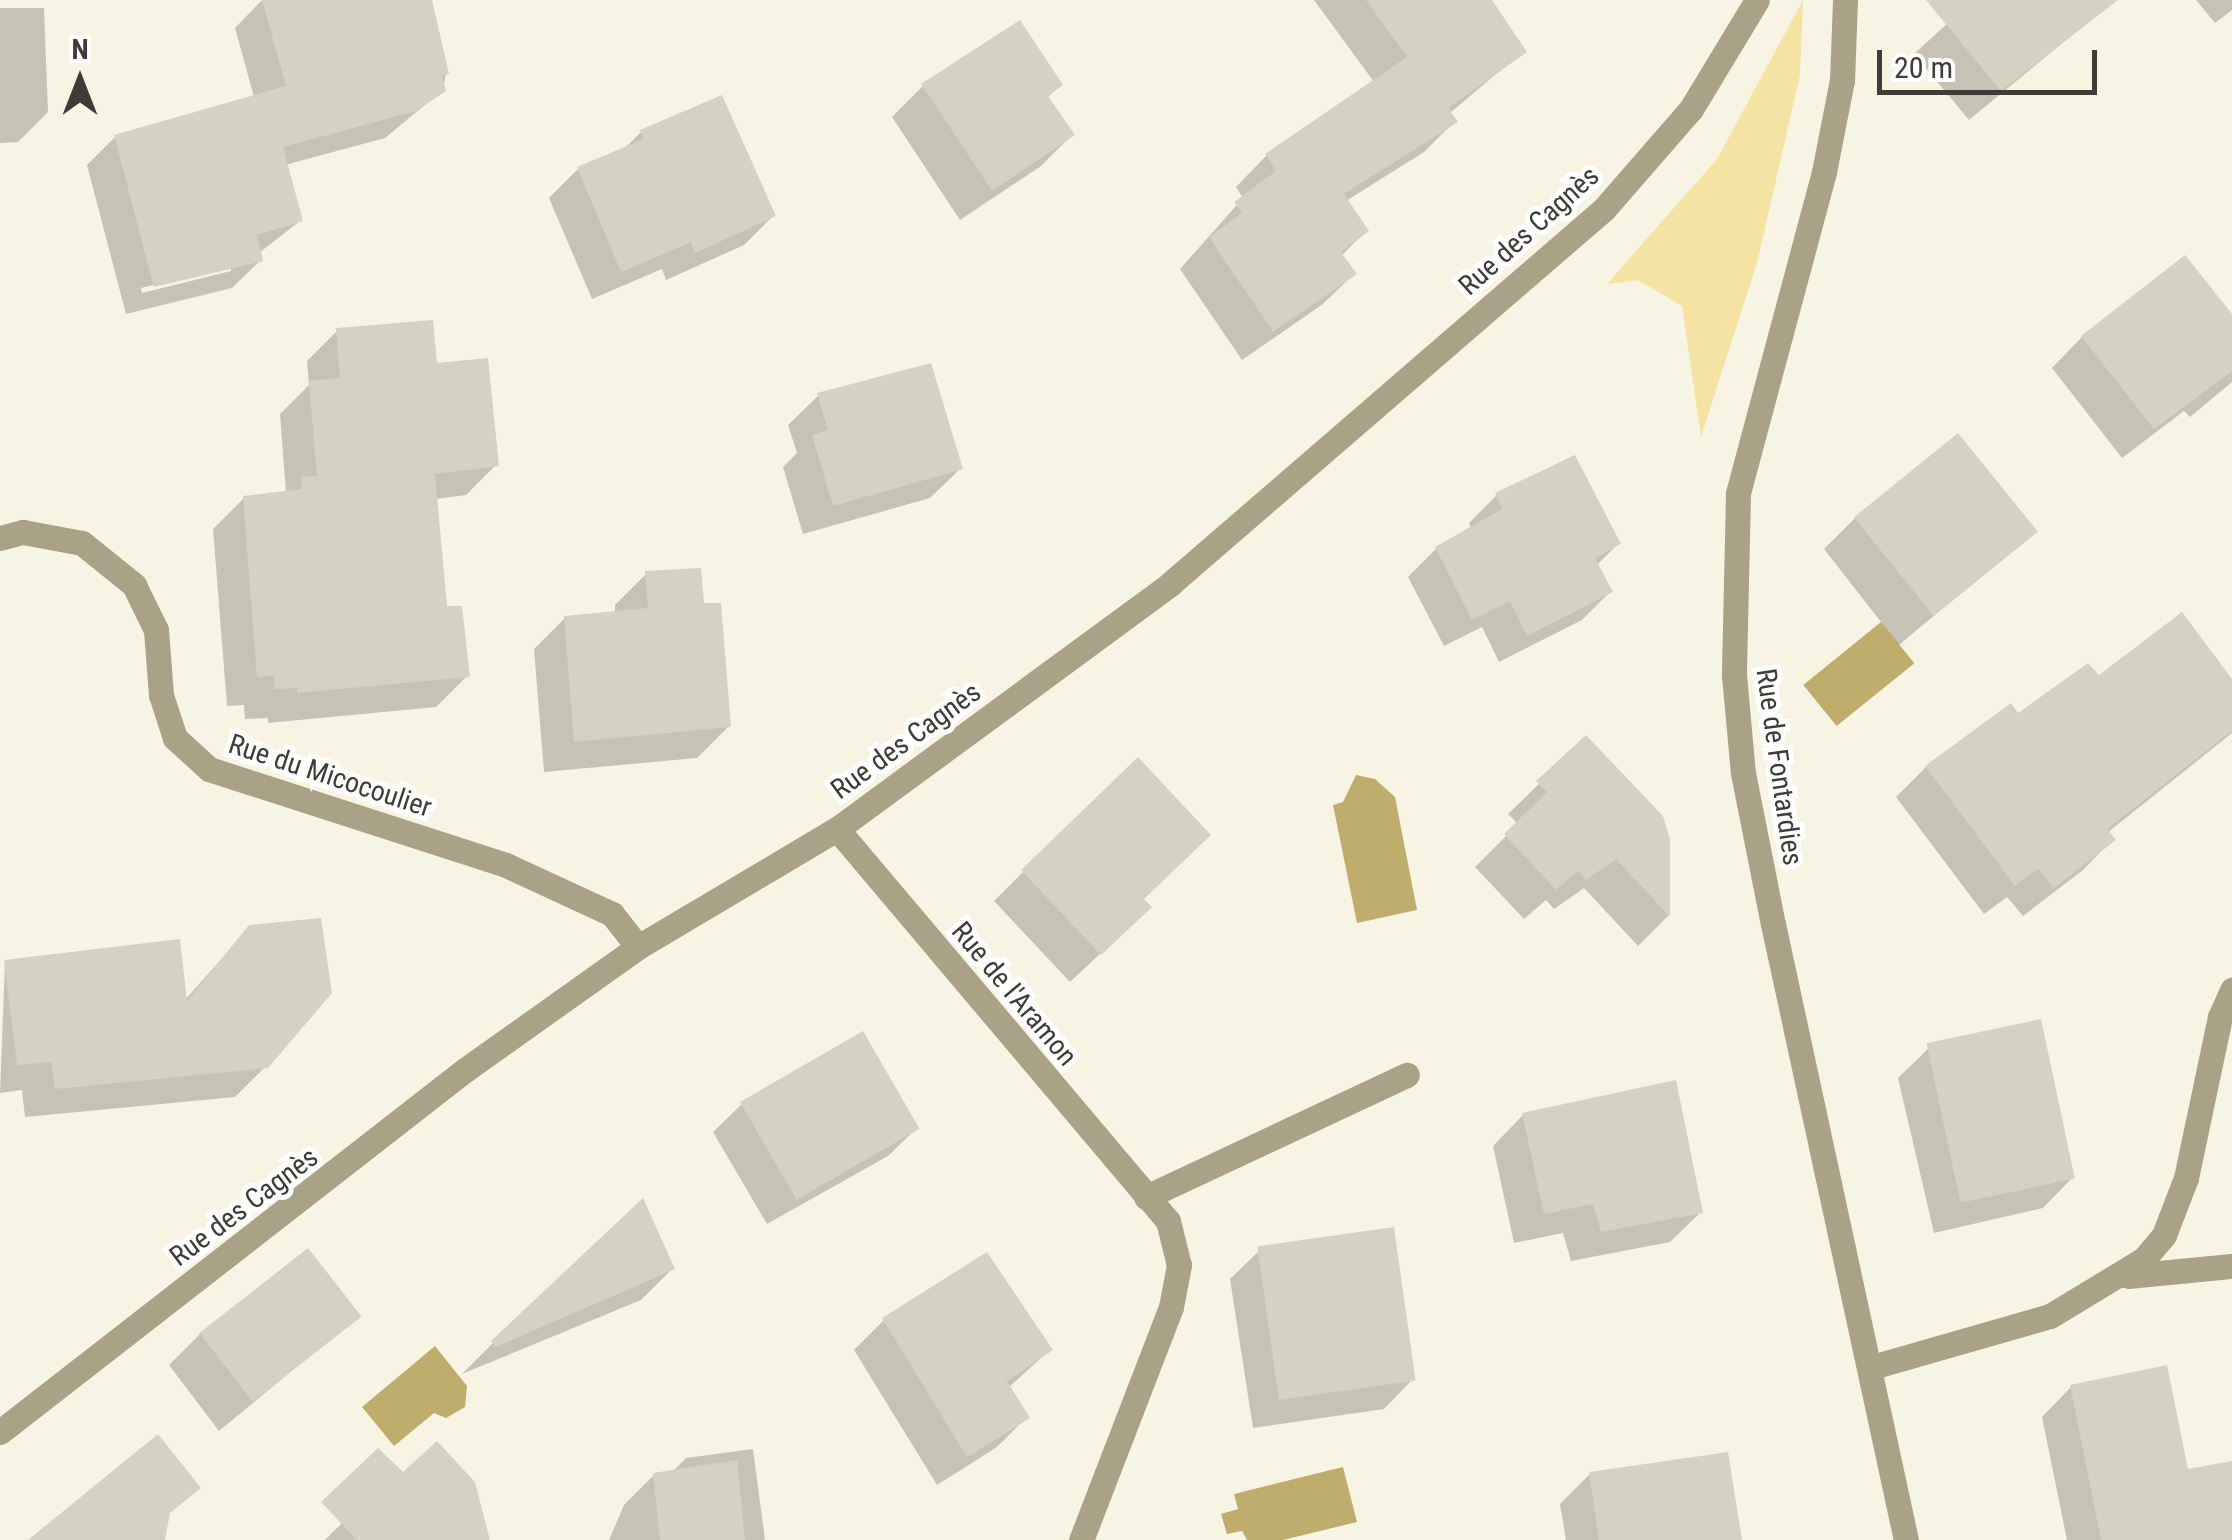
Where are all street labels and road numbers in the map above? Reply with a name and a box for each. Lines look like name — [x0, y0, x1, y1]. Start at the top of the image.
street label: Rue des Cagnès — [1452, 159, 1606, 303]
street label: Rue de Fontardies — [1749, 666, 1809, 868]
street label: Rue des Cagnès — [825, 675, 987, 807]
street label: Rue du Micocoulier — [224, 727, 436, 825]
street label: Rue de l'Aramon — [944, 915, 1084, 1073]
street label: Rue des Cagnès — [163, 1140, 325, 1274]

